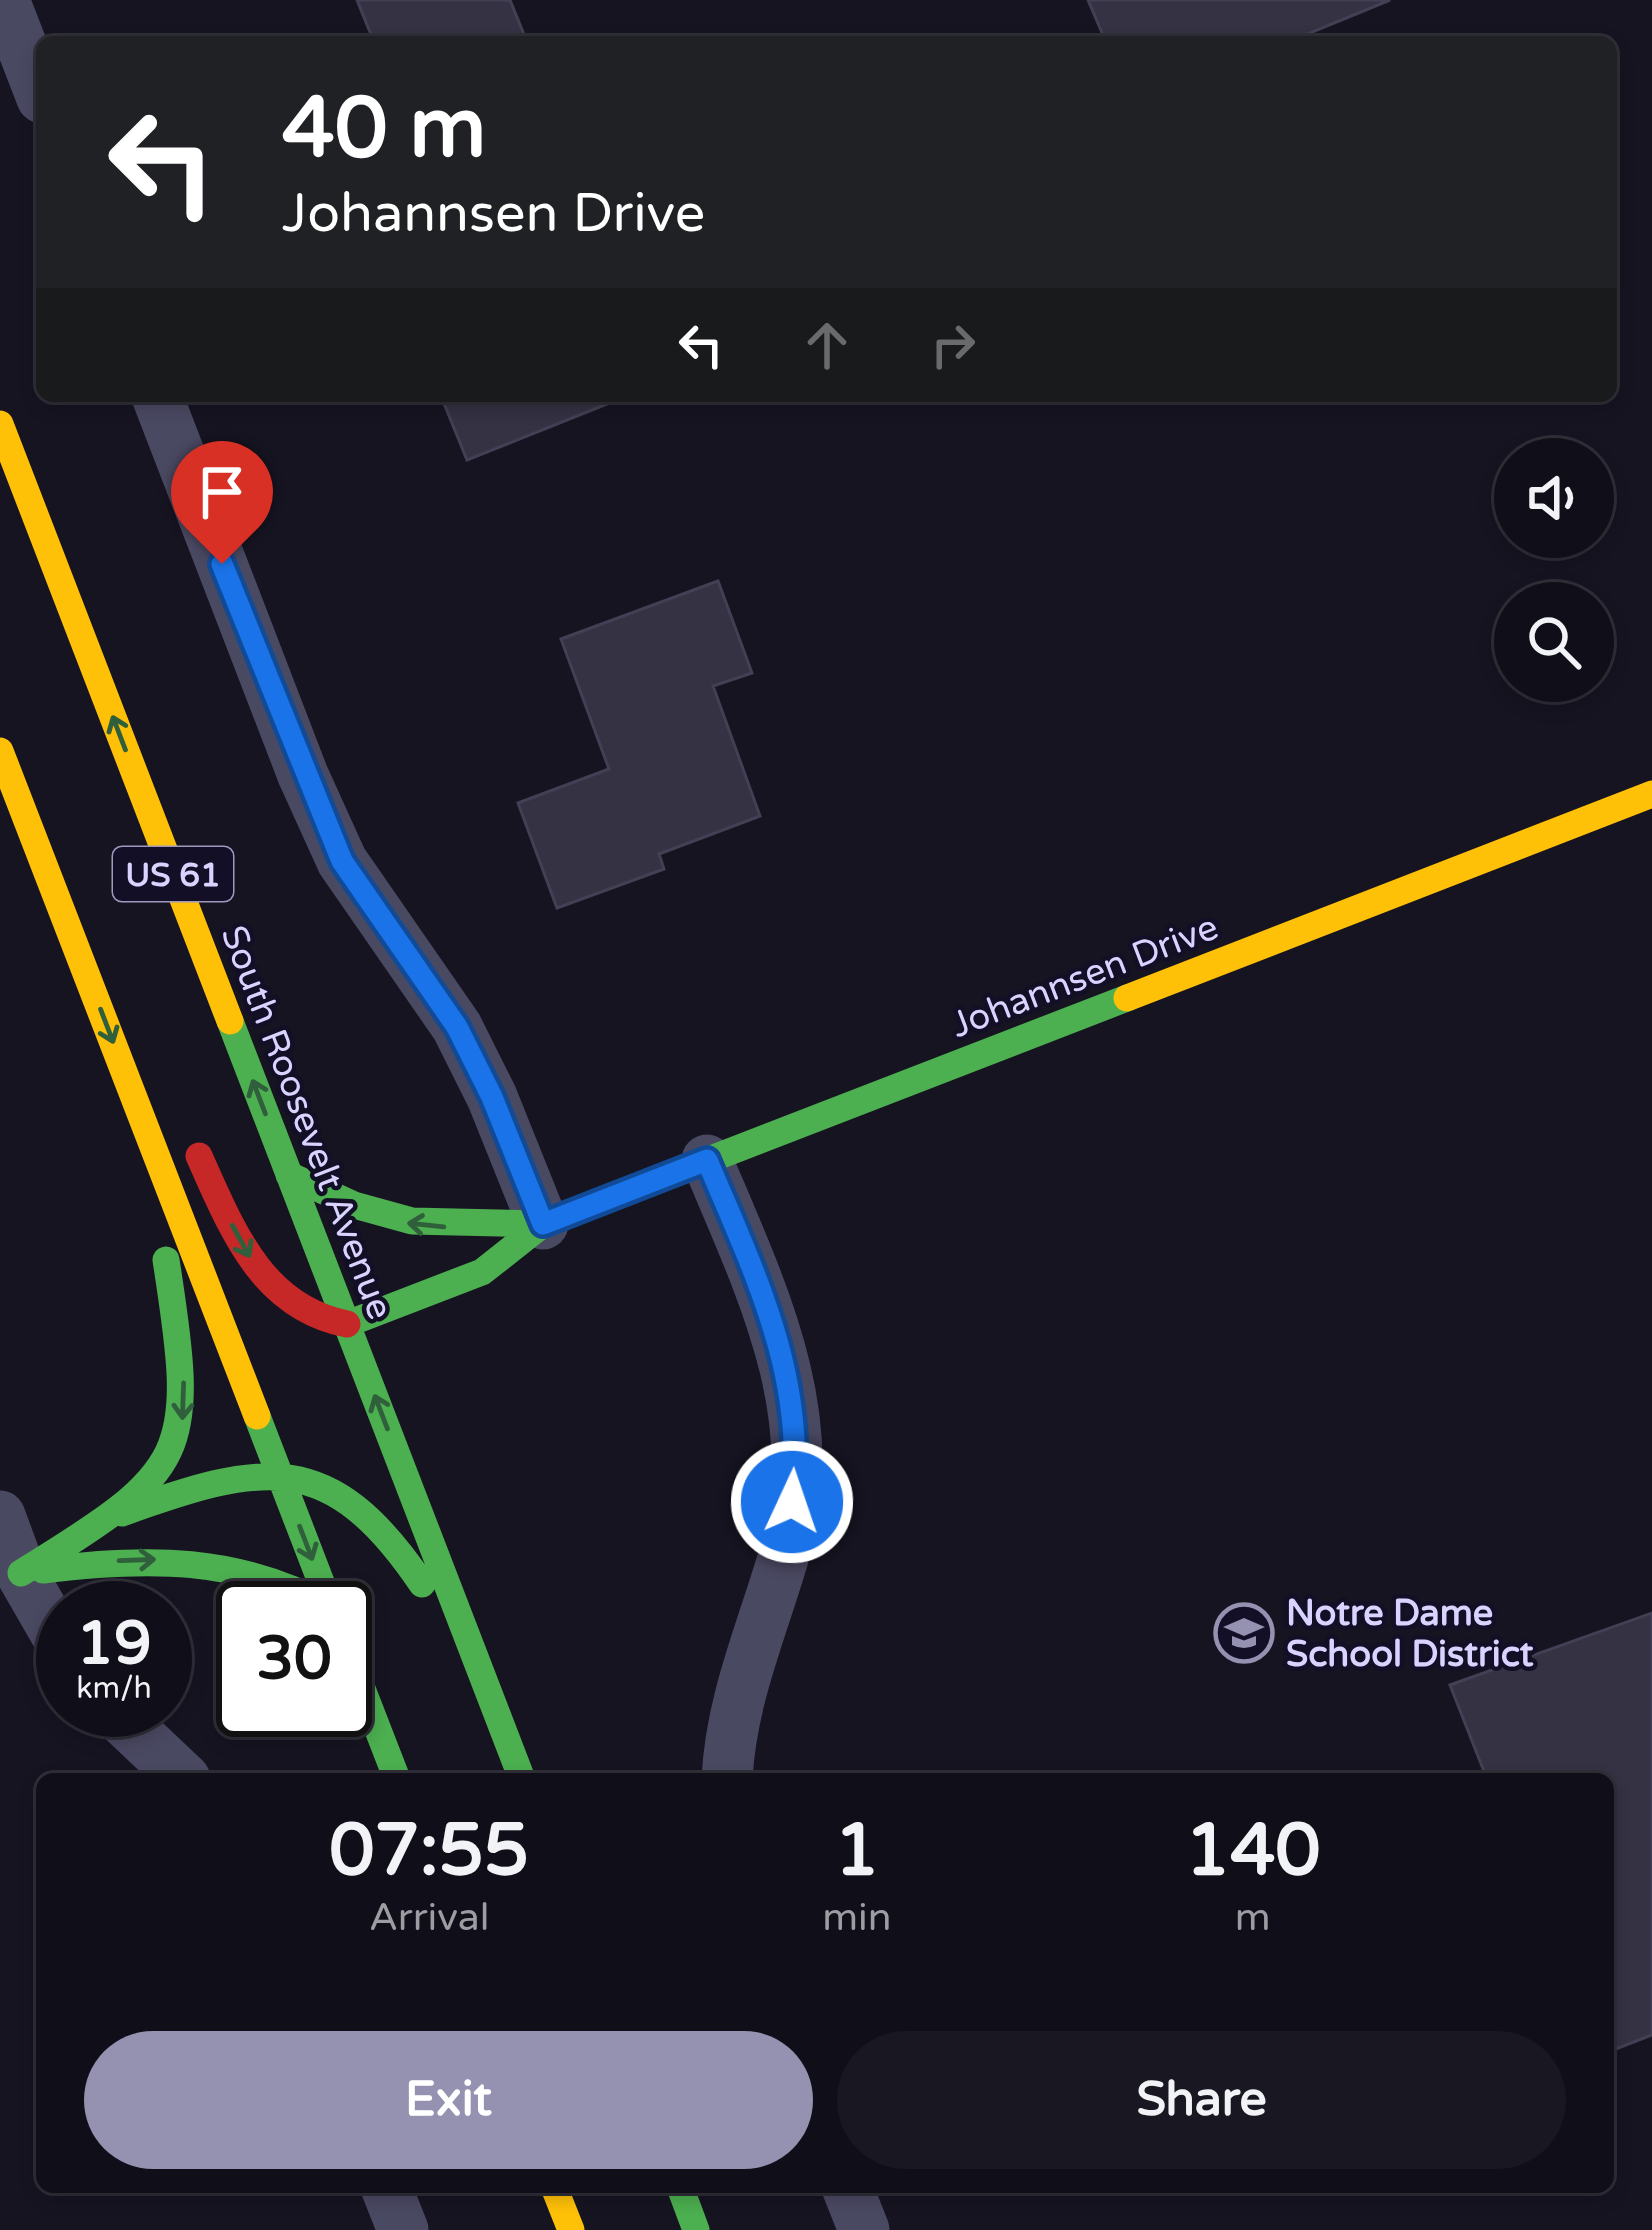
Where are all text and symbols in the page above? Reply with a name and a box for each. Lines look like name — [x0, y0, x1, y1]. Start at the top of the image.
text: 40 m — [282, 79, 486, 180]
icon: left — [84, 84, 240, 240]
text: Johannsen Drive — [282, 181, 705, 246]
icon: left — [668, 312, 734, 378]
icon: ahead — [794, 312, 860, 378]
icon: right — [920, 312, 986, 378]
map controls — [1494, 438, 1614, 702]
button: sound — [1494, 438, 1614, 558]
pin — [171, 441, 273, 564]
icon: arrive — [189, 459, 255, 525]
button: search — [1494, 582, 1614, 702]
one-way arrow — [106, 716, 128, 753]
road number: US 61 — [113, 847, 233, 901]
street label: Johannsen Drive — [945, 906, 1224, 1047]
street label: South Roosevelt Avenue — [212, 920, 402, 1325]
one-way arrow — [97, 1006, 119, 1043]
one-way arrow — [247, 1079, 268, 1116]
one-way arrow — [407, 1213, 446, 1236]
one-way arrow — [230, 1223, 253, 1258]
one-way arrow — [172, 1381, 195, 1420]
one-way arrow — [368, 1394, 390, 1431]
position arrow — [729, 1439, 855, 1565]
one-way arrow — [296, 1523, 318, 1560]
one-way arrow — [117, 1548, 156, 1571]
speed limit sign: 30 — [216, 1581, 372, 1737]
place label: Notre Dame School District — [1286, 1592, 1534, 1676]
school or university icon: Notre Dame School District — [1213, 1602, 1275, 1664]
text: 19 — [76, 1608, 152, 1680]
text: km/h — [76, 1670, 152, 1707]
text: 07:55 — [329, 1808, 529, 1895]
text: 1 — [834, 1808, 880, 1895]
text: 140 — [1185, 1808, 1321, 1895]
text: Arrival — [369, 1894, 489, 1941]
text: min — [822, 1894, 892, 1941]
text: m — [1235, 1894, 1271, 1941]
button: Exit — [84, 2031, 813, 2169]
button: Share — [837, 2031, 1566, 2169]

